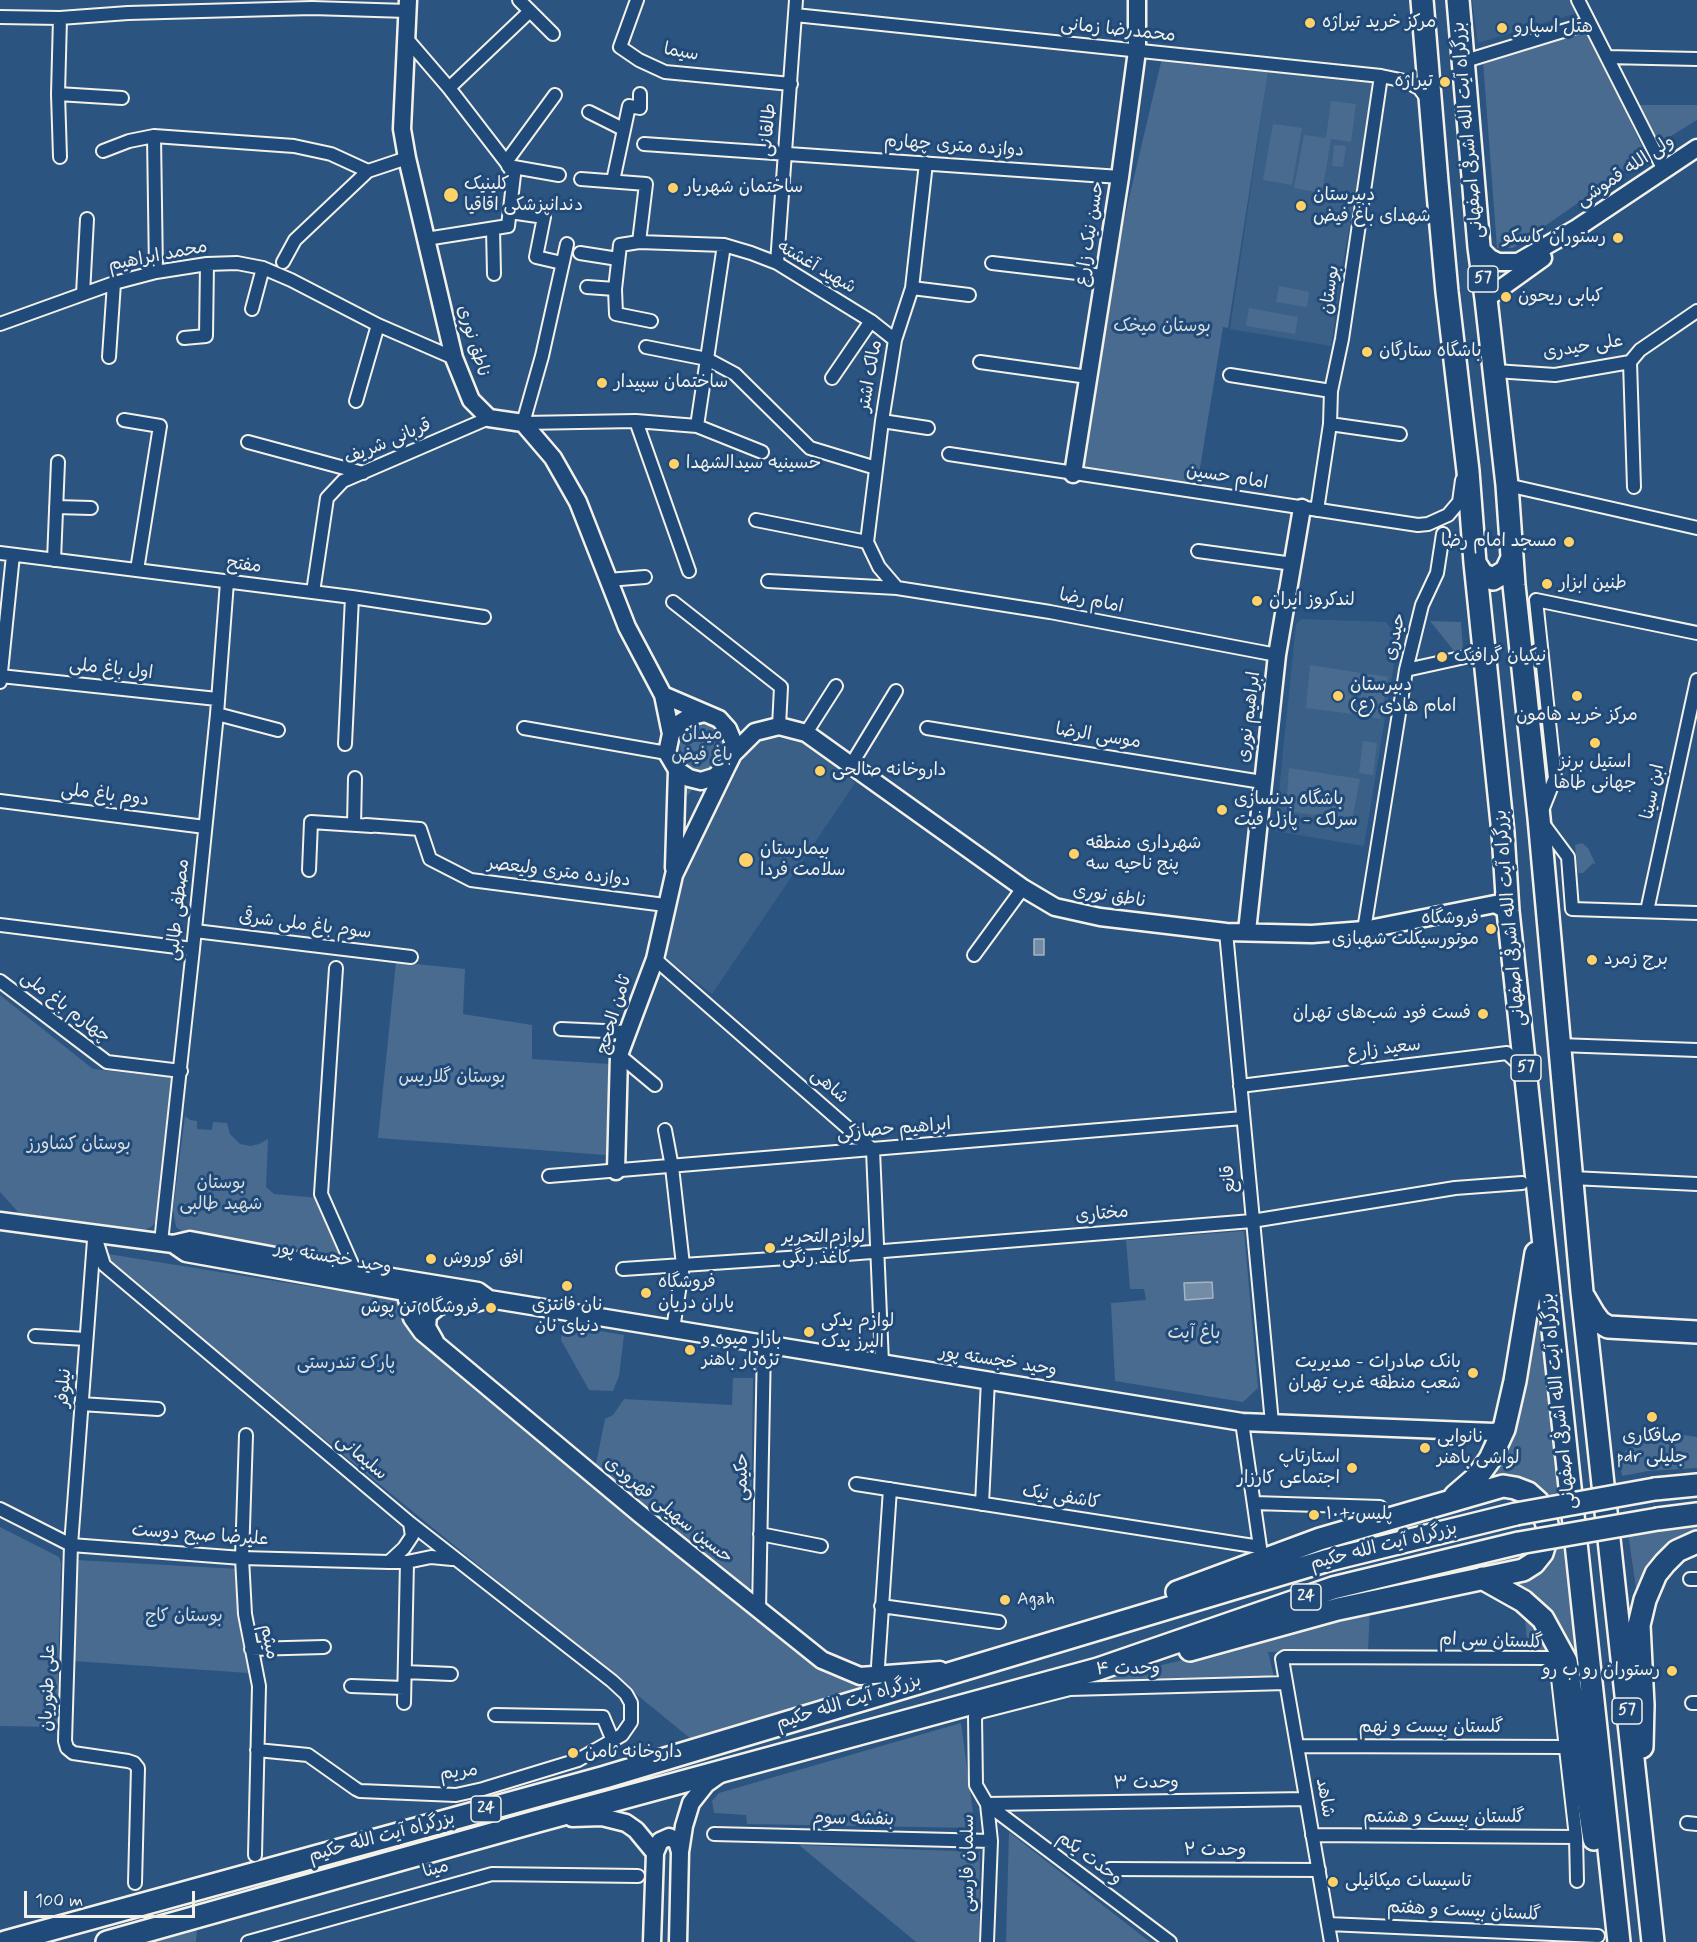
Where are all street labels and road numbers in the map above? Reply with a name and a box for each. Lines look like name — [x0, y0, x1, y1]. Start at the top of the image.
street label: محمدرضا زمانی — [1059, 14, 1177, 48]
street label: بزرگراه آیت الله اشرفی اصفهانی — [1449, 21, 1489, 239]
street label: سیما — [662, 39, 700, 67]
street label: طالقانی — [756, 102, 782, 158]
street label: دوازده متری چهارم — [883, 131, 1025, 163]
street label: ولی الله قموشی — [1573, 131, 1679, 213]
street label: حسن نیک زارع — [1072, 180, 1110, 288]
street label: محمد ابراهیم — [107, 237, 209, 277]
street label: شهید آغشته — [773, 237, 859, 299]
street label: بوستان — [1317, 264, 1345, 316]
road number: 57 — [1468, 266, 1498, 292]
street label: ناطق نوری — [451, 303, 493, 379]
street label: علی حیدری — [1541, 331, 1625, 365]
street label: مالک اشتر — [854, 338, 888, 414]
street label: قربانی شریف — [341, 415, 435, 471]
street label: امام حسین — [1185, 461, 1269, 495]
street label: مفتح — [225, 553, 263, 579]
street label: امام رضا — [1057, 585, 1125, 619]
street label: حیدری — [1380, 611, 1412, 663]
street label: اول باغ ملی — [68, 655, 154, 685]
street label: ابراهیم نوری — [1234, 670, 1266, 764]
street label: موسی الرضا — [1054, 720, 1142, 754]
street label: ابن سینا — [1638, 762, 1670, 822]
street label: دوم باغ ملی — [60, 780, 150, 812]
street label: بزرگراه آیت الله اشرفی اصفهانی — [1491, 809, 1531, 1027]
street label: دوازده متری ولیعصر — [486, 854, 632, 892]
street label: مصطفی طالبی — [163, 858, 195, 962]
street label: ناطق نوری — [1071, 881, 1147, 913]
street label: سوم باغ ملی شرقی — [237, 907, 373, 945]
street label: چهارم باغ ملی — [16, 967, 114, 1049]
street label: ثامن الحجج — [593, 973, 637, 1057]
street label: سعید زارع — [1346, 1035, 1422, 1065]
road number: 57 — [1511, 1055, 1541, 1081]
street label: شاهی — [806, 1065, 852, 1109]
street label: ابراهیم حصارکی — [836, 1114, 952, 1146]
street label: قانع — [1218, 1164, 1242, 1194]
street label: مختاری — [1075, 1202, 1129, 1228]
street label: وحید خجسته پور — [273, 1238, 393, 1280]
street label: بزرگراه آیت الله اشرفی اصفهانی — [1538, 1292, 1582, 1510]
street label: وحید خجسته پور — [938, 1342, 1058, 1382]
street label: نیلوفر — [53, 1368, 77, 1408]
street label: سلیمانی — [331, 1430, 391, 1486]
street label: حسین سهیلی قهرودی — [600, 1453, 736, 1569]
street label: حکیمی — [732, 1453, 754, 1501]
street label: کاشفی نیک — [1021, 1481, 1101, 1515]
street label: بزرگراه آیت الله حکیم — [1308, 1518, 1460, 1576]
street label: علیرضا صبح دوست — [131, 1520, 269, 1552]
road number: 24 — [1291, 1584, 1321, 1610]
street label: میثم — [254, 1623, 282, 1661]
street label: گلستان سی ام — [1439, 1629, 1543, 1655]
street label: علی طنوریان — [37, 1644, 61, 1732]
street label: وحدت ۴ — [1096, 1659, 1160, 1681]
street label: بزرگراه آیت الله حکیم — [774, 1671, 924, 1735]
road number: 57 — [1612, 1698, 1642, 1724]
street label: گلستان بیست و نهم — [1358, 1717, 1504, 1739]
street label: مریم — [439, 1760, 479, 1786]
street label: وحدت ۳ — [1113, 1773, 1179, 1795]
street label: شاهد — [1310, 1777, 1338, 1819]
road number: 24 — [471, 1796, 501, 1822]
street label: گلستان بیست و هشتم — [1363, 1807, 1525, 1829]
street label: بزرگراه آیت الله حکیم — [307, 1808, 457, 1868]
street label: بنفشه سوم — [812, 1808, 894, 1832]
street label: سلمان فارسی — [958, 1814, 980, 1912]
street label: وحدت یکم — [1052, 1828, 1126, 1890]
street label: وحدت ۲ — [1184, 1840, 1246, 1862]
street label: مینا — [420, 1856, 452, 1884]
street label: گلستان بیست و هفتم — [1386, 1897, 1542, 1927]

